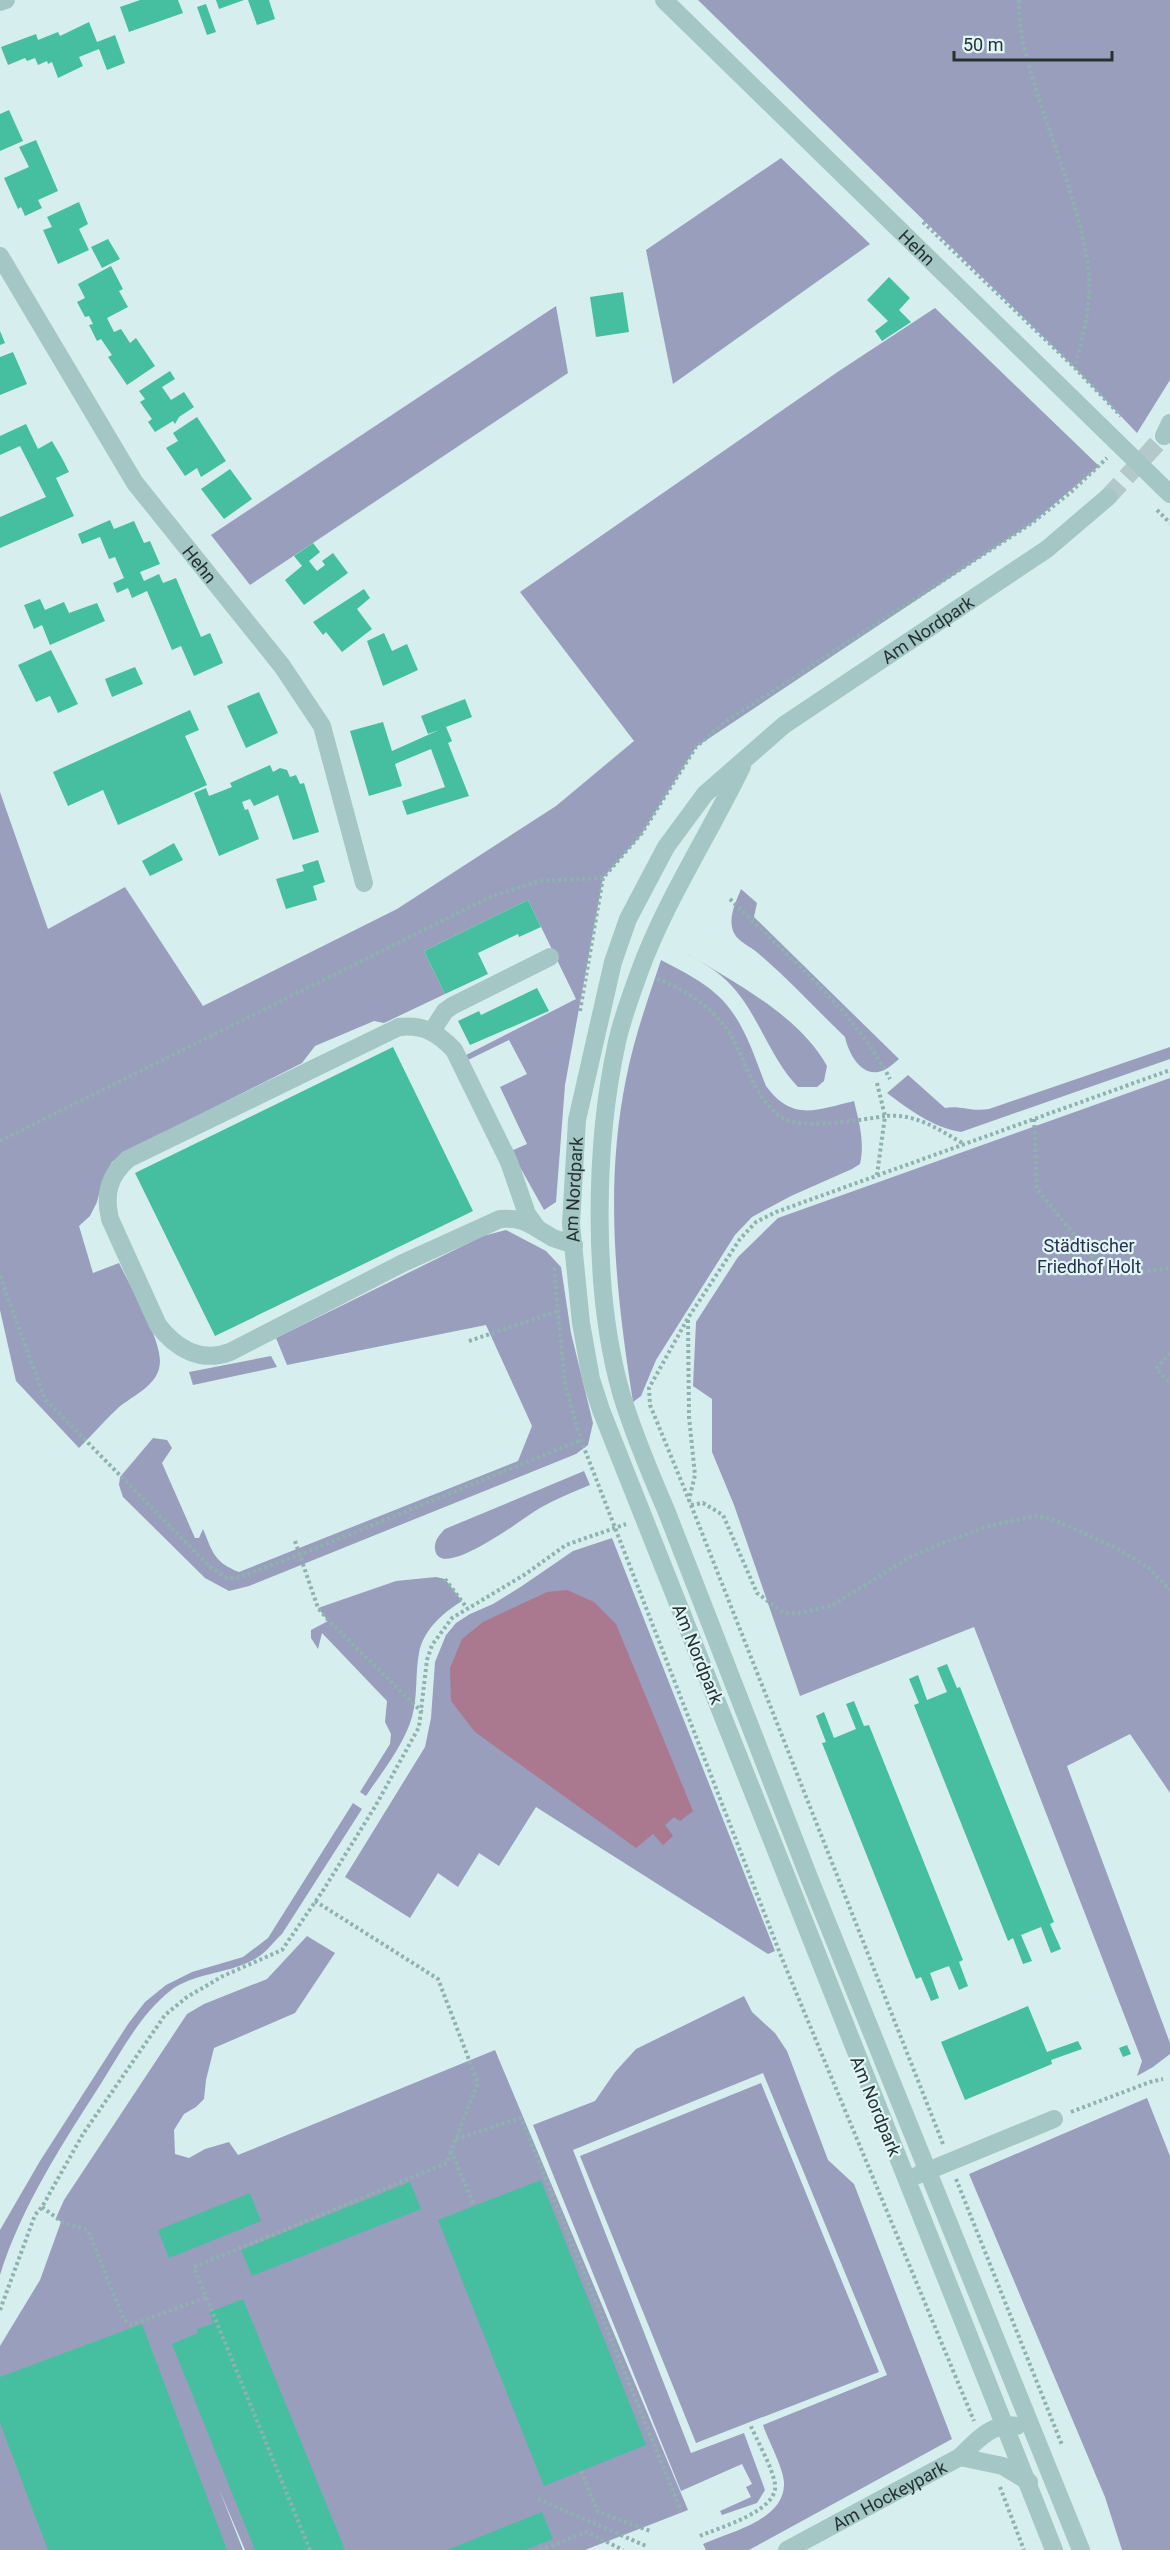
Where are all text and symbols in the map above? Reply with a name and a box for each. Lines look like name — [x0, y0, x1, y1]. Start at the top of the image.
scale bar — [954, 24, 1112, 62]
text: 50 m — [963, 34, 1003, 55]
street label: Hehn — [895, 225, 940, 270]
street label: Hehn — [179, 541, 221, 587]
street label: Am Nordpark — [877, 590, 978, 667]
street label: Am Nordpark — [560, 1135, 587, 1244]
park label: Städtischer Friedhof Holt — [1037, 1235, 1141, 1277]
street label: Am Nordpark — [668, 1601, 728, 1708]
street label: Am Nordpark — [846, 2053, 906, 2160]
street label: Am Hockeypark — [828, 2455, 951, 2534]

